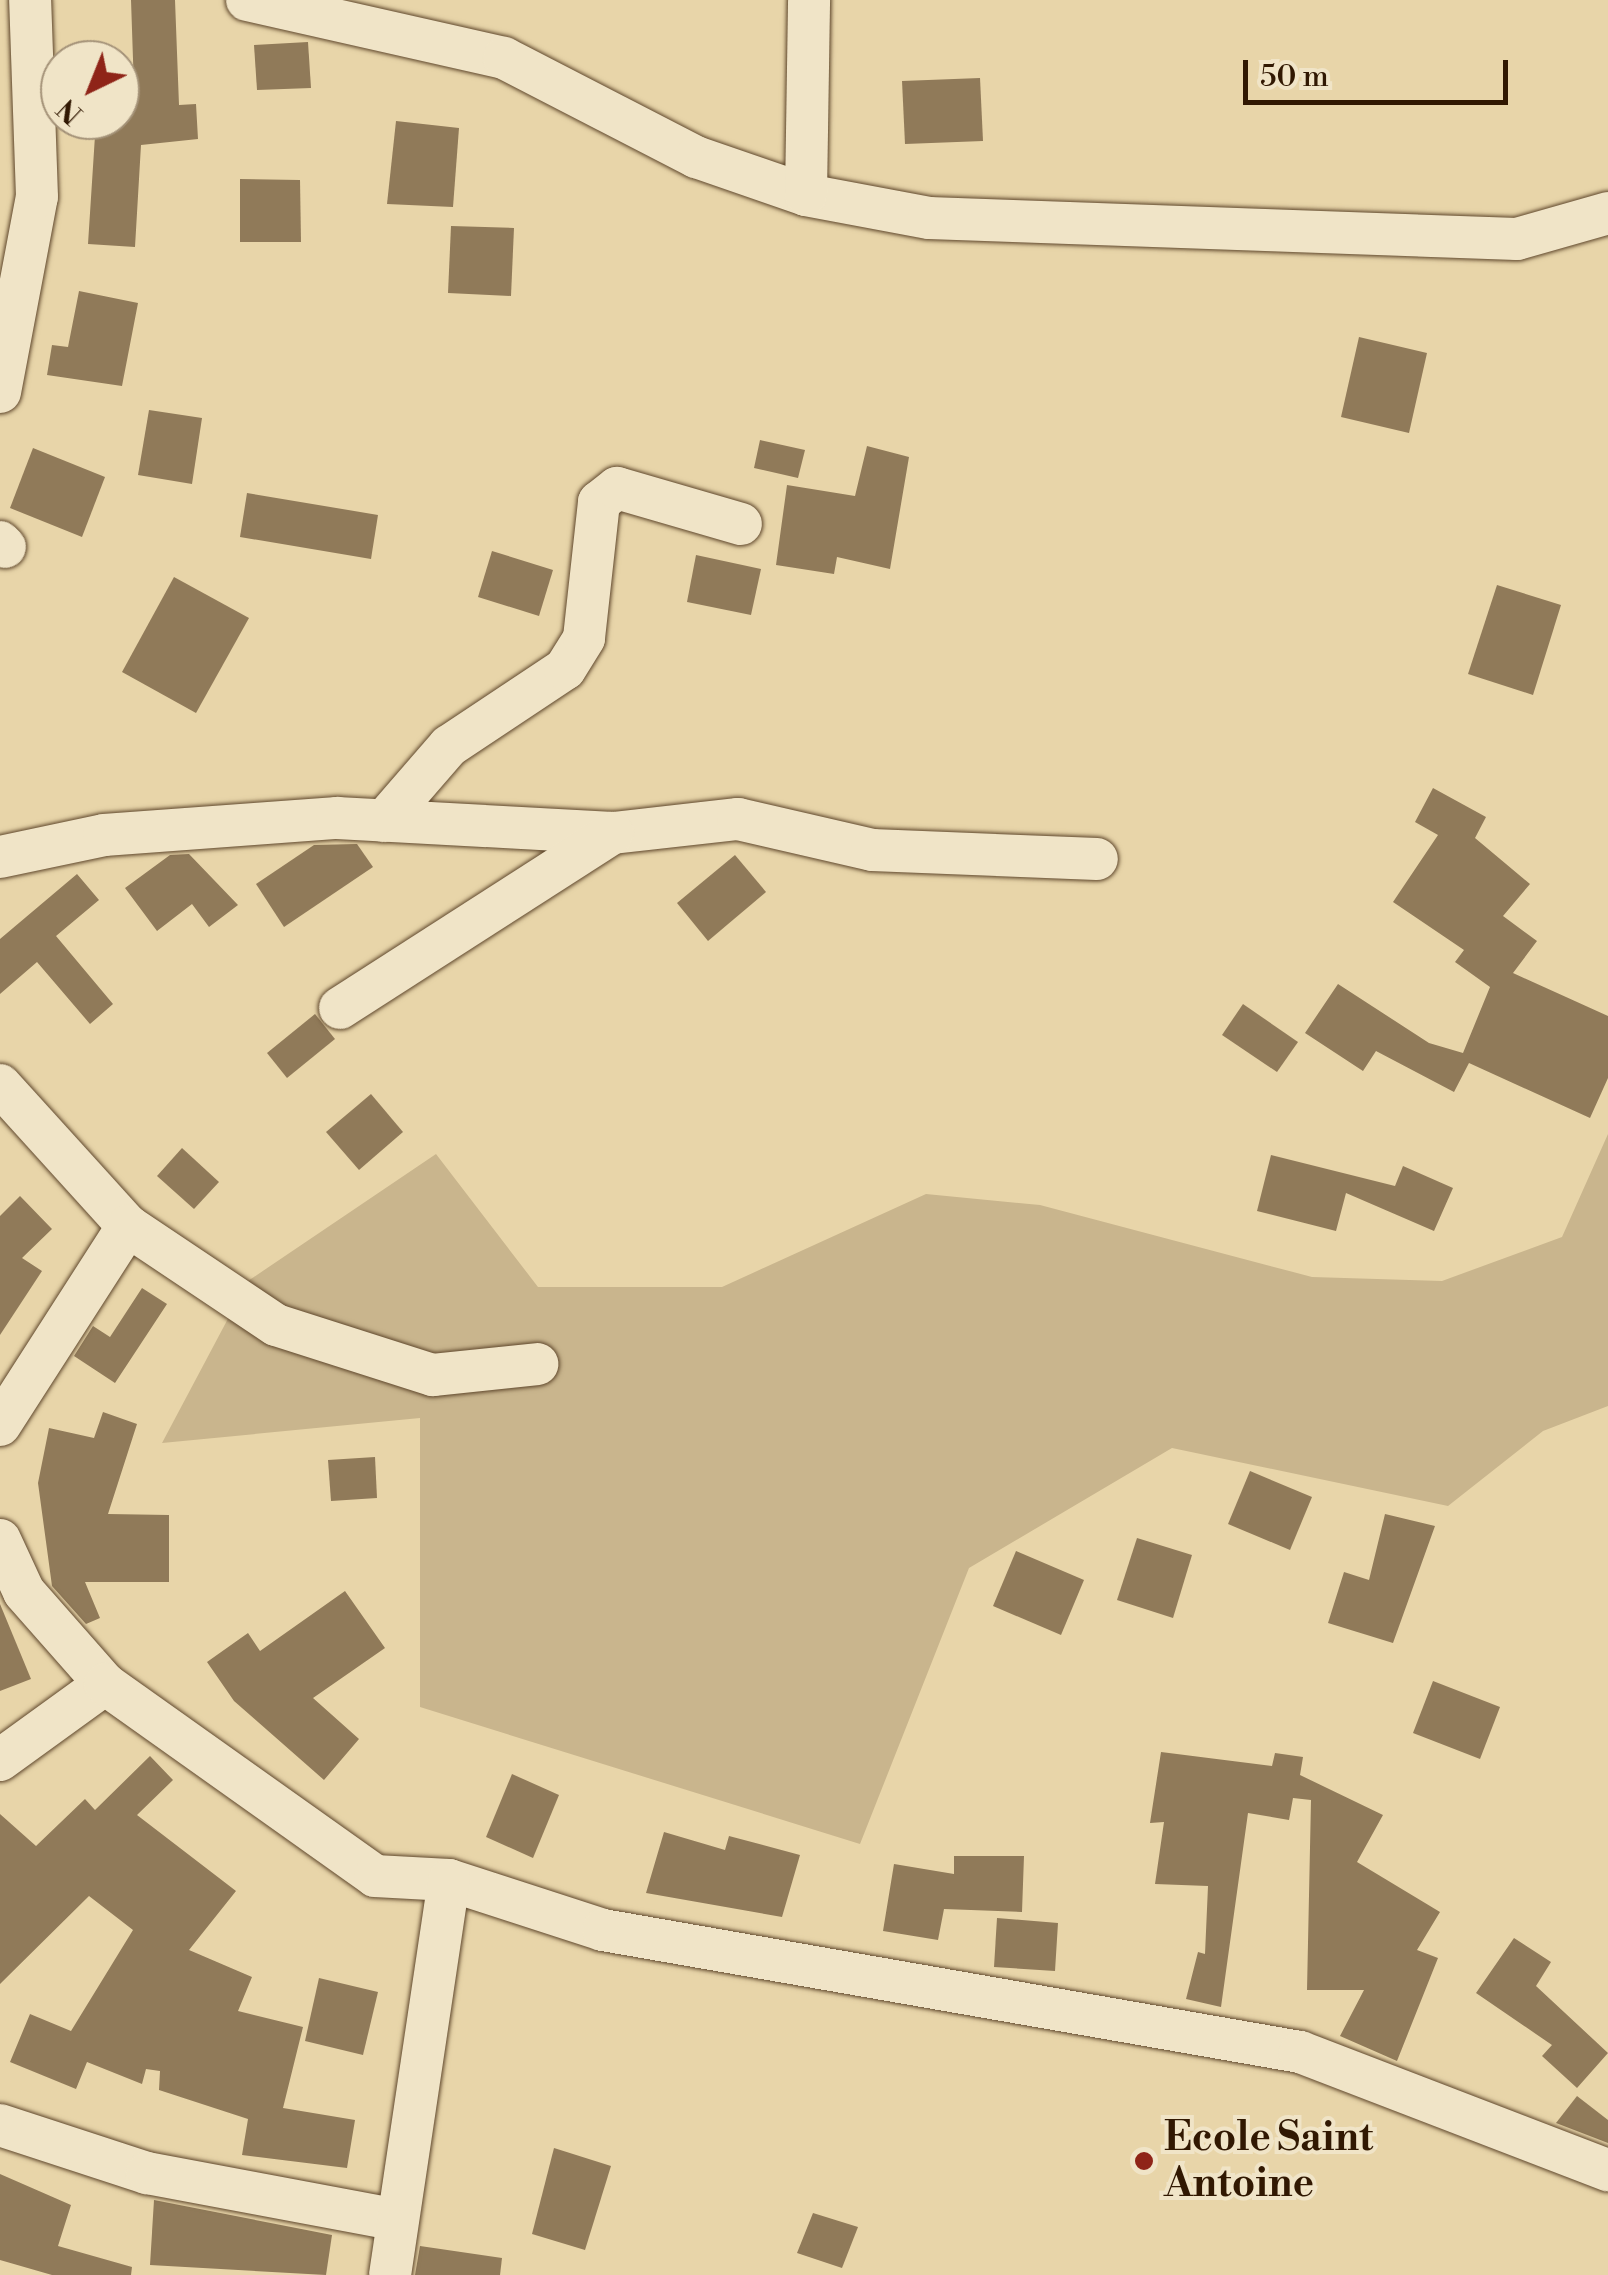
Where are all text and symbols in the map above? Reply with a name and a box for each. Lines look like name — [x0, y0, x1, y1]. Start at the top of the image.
north arrow — [40, 40, 140, 140]
scale bar — [1248, 40, 1513, 102]
text: 50 m — [1260, 58, 1329, 96]
text: N — [51, 90, 91, 131]
place label: Ecole Saint Antoine — [1164, 2114, 1373, 2208]
marker: Ecole Saint Antoine — [1133, 2150, 1155, 2172]

